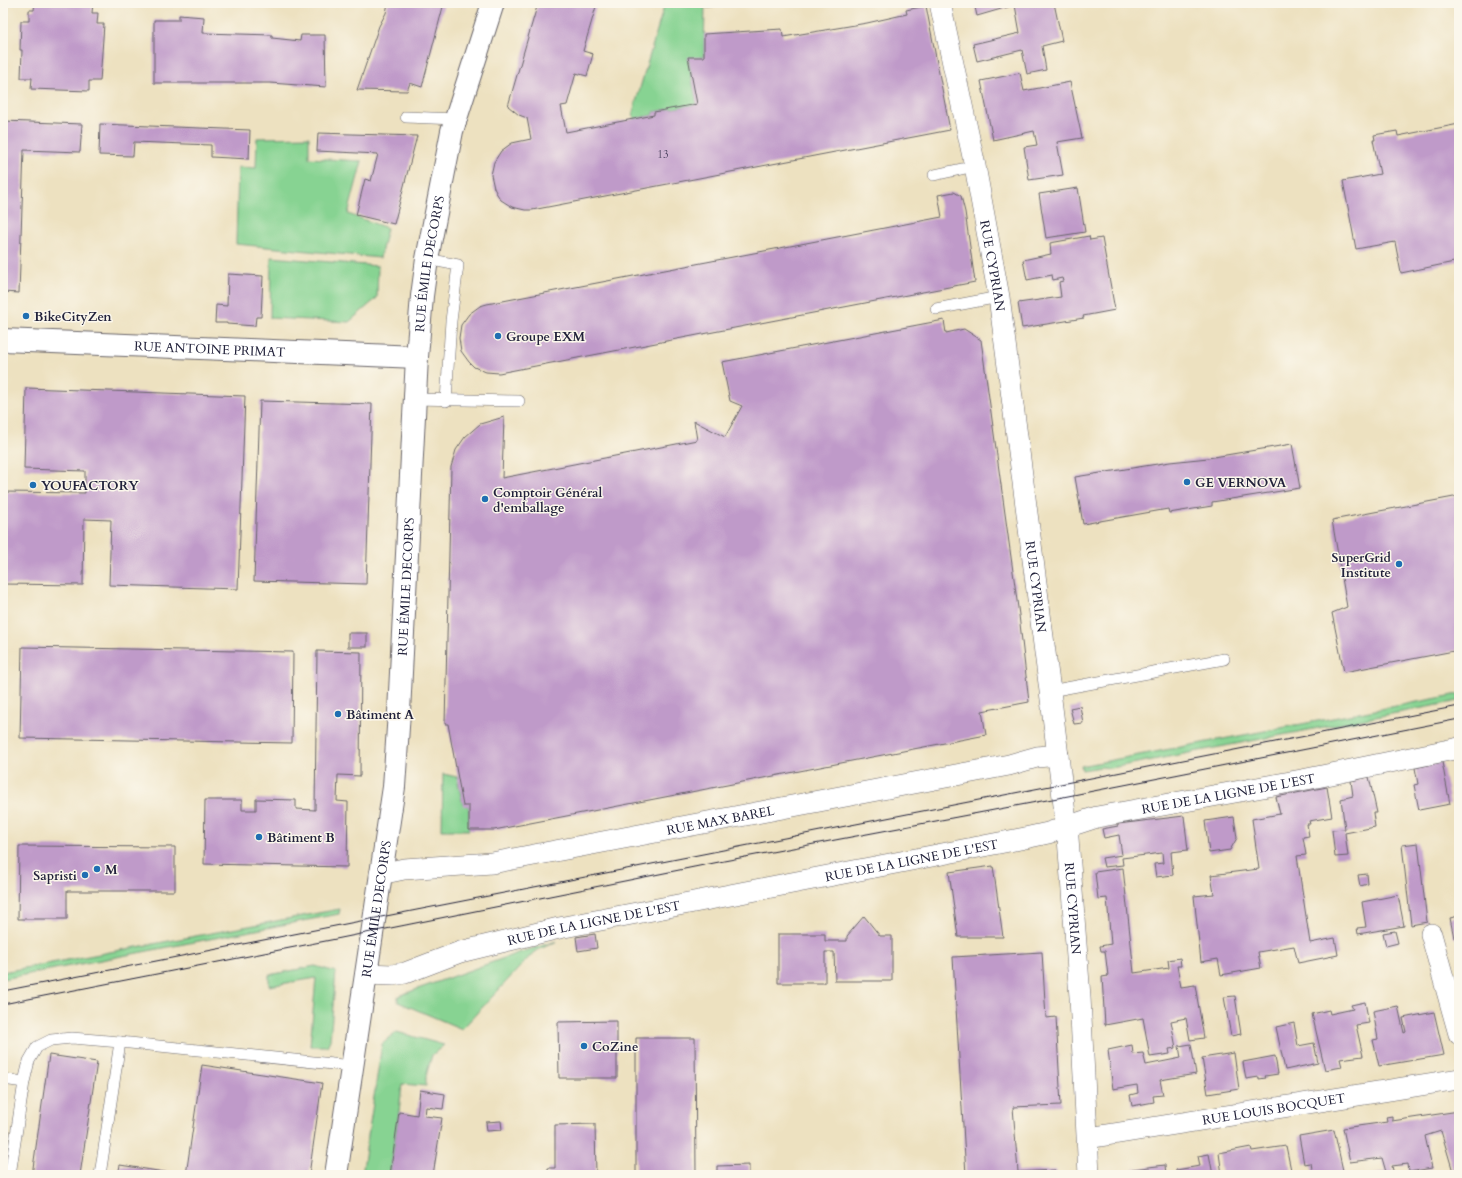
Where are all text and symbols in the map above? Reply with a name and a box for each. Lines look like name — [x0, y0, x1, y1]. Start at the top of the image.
house number: 13 — [657, 147, 669, 162]
street label: RUE ÉMILE DECORPS — [411, 194, 449, 333]
street label: RUE CYPRIAN — [975, 219, 1009, 312]
place label: BikeCityZen — [34, 308, 112, 326]
marker: BikeCityZen — [21, 311, 31, 321]
place label: Groupe EXM — [506, 328, 586, 346]
marker: Groupe EXM — [493, 331, 503, 341]
street label: RUE ANTOINE PRIMAT — [134, 337, 286, 362]
place label: GE VERNOVA — [1195, 474, 1286, 492]
place label: YOUFACTORY — [41, 477, 139, 495]
marker: GE VERNOVA — [1182, 477, 1192, 487]
marker: YOUFACTORY — [28, 480, 38, 490]
place label: Comptoir Général d'emballage — [493, 484, 603, 517]
marker: Comptoir Général d'emballage — [480, 494, 490, 504]
street label: RUE ÉMILE DECORPS — [394, 517, 419, 656]
street label: RUE CYPRIAN — [1021, 540, 1050, 634]
place label: SuperGrid Institute — [1331, 549, 1392, 582]
marker: SuperGrid Institute — [1394, 559, 1404, 569]
place label: Bâtiment A — [346, 706, 414, 724]
marker: Bâtiment A — [333, 709, 343, 719]
street label: RUE DE LA LIGNE DE L'EST — [1140, 769, 1317, 819]
street label: RUE MAX BAREL — [665, 802, 776, 840]
place label: Bâtiment B — [267, 829, 335, 847]
marker: Bâtiment B — [254, 832, 264, 842]
street label: RUE DE LA LIGNE DE L'EST — [824, 835, 1000, 886]
street label: RUE ÉMILE DECORPS — [358, 839, 396, 979]
place label: M — [105, 861, 118, 879]
street label: RUE CYPRIAN — [1060, 862, 1085, 955]
marker: M — [92, 864, 102, 874]
place label: Sapristi — [33, 867, 77, 885]
marker: Sapristi — [80, 870, 90, 880]
street label: RUE DE LA LIGNE DE L'EST — [506, 897, 682, 950]
place label: CoZine — [592, 1038, 638, 1056]
marker: CoZine — [579, 1041, 589, 1051]
street label: RUE LOUIS BOCQUET — [1201, 1089, 1347, 1130]

